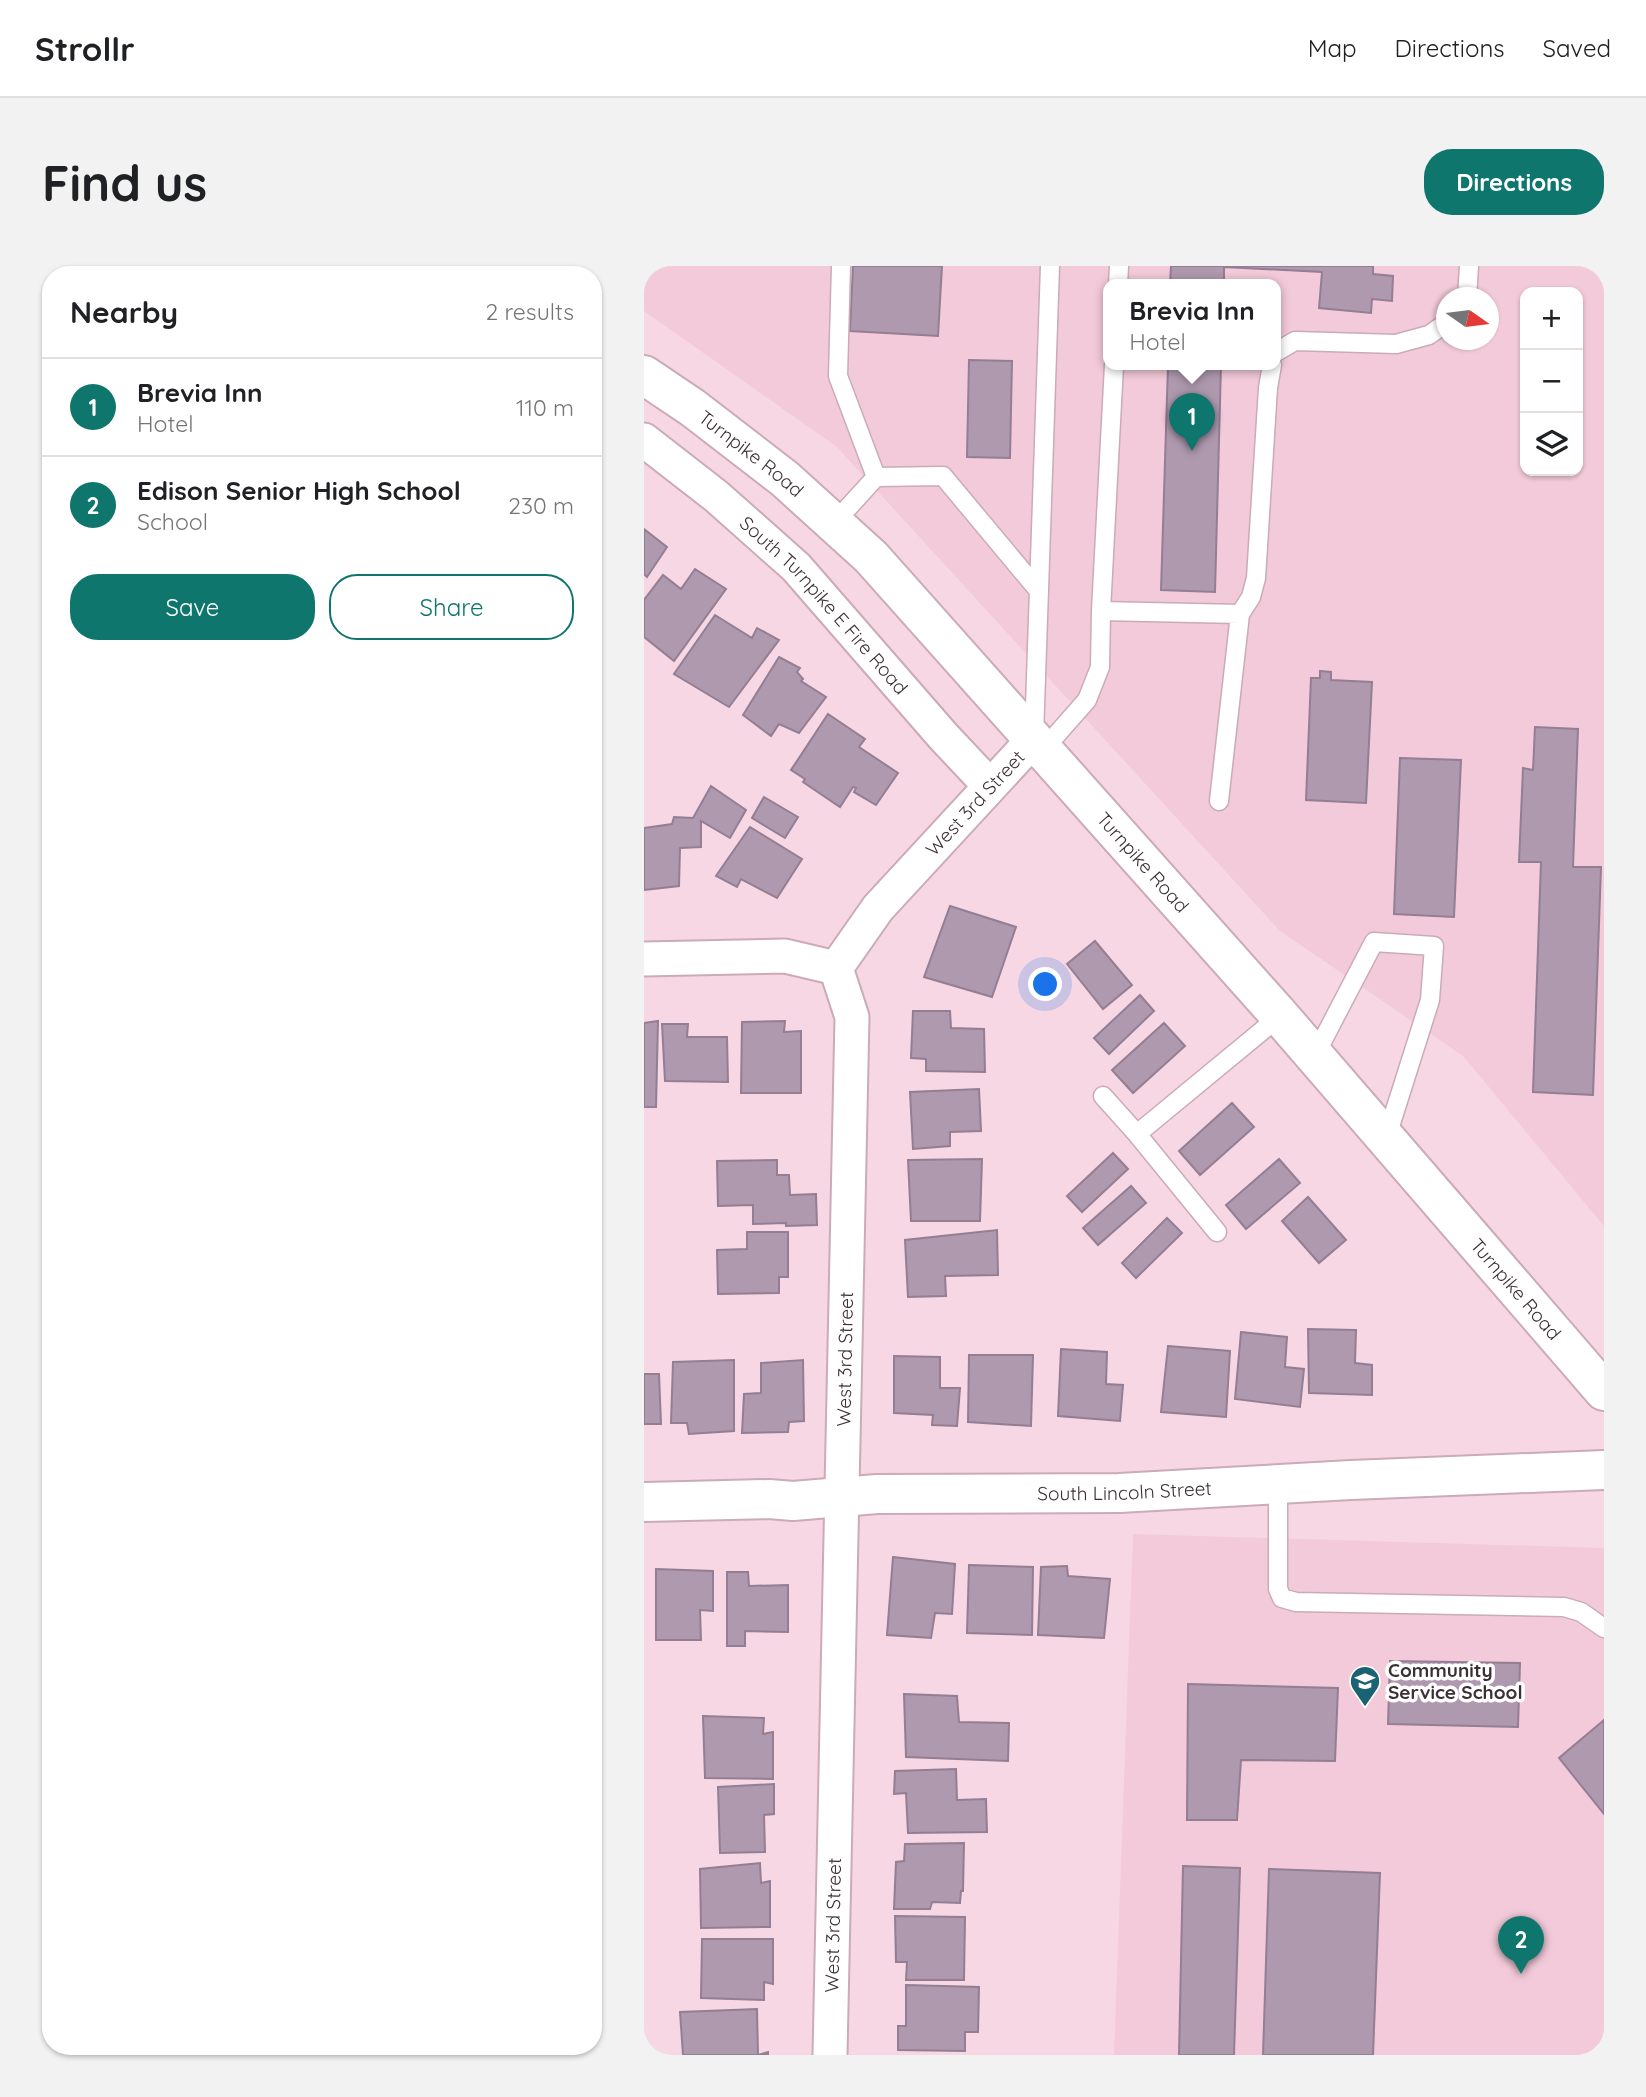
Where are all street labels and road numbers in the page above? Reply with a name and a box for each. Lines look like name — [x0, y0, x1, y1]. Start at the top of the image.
street label: Turnpike Road — [694, 405, 809, 502]
street label: South Turnpike E Fire Road — [735, 511, 913, 699]
street label: West 3rd Street — [920, 745, 1030, 861]
street label: Turnpike Road — [1092, 807, 1194, 917]
street label: Turnpike Road — [1465, 1233, 1566, 1345]
street label: West 3rd Street — [831, 1291, 858, 1427]
street label: South Lincoln Street — [1037, 1476, 1212, 1505]
street label: West 3rd Street — [819, 1857, 846, 1993]

